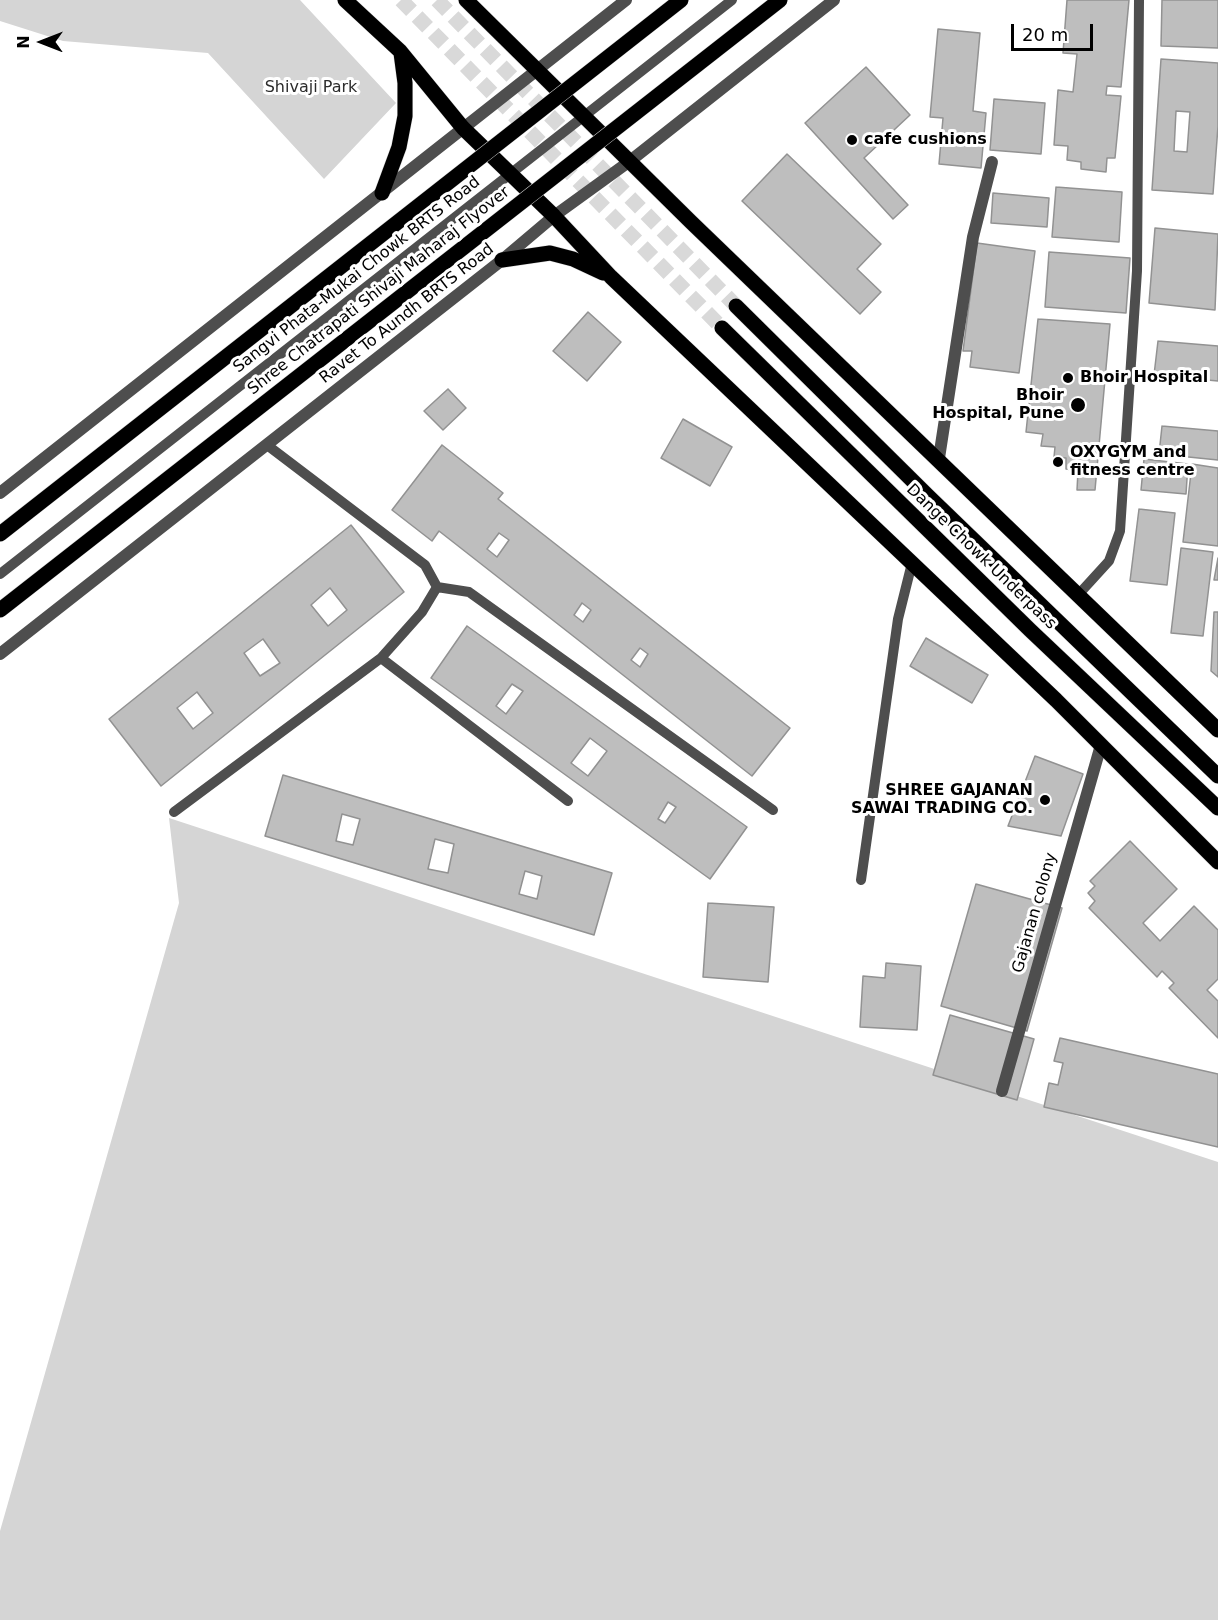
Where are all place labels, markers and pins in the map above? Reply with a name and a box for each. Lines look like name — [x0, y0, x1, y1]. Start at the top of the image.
place label: cafe cushions — [864, 130, 987, 150]
marker: cafe cushions — [845, 133, 859, 147]
place label: Bhoir Hospital — [1080, 368, 1208, 388]
marker: Bhoir Hospital — [1061, 371, 1075, 385]
place label: Bhoir Hospital, Pune — [932, 386, 1064, 424]
marker: Bhoir Hospital, Pune — [1069, 396, 1087, 414]
place label: OXYGYM and fitness centre — [1070, 443, 1194, 481]
marker: OXYGYM and fitness centre — [1051, 455, 1065, 469]
place label: SHREE GAJANAN SAWAI TRADING CO. — [851, 781, 1033, 819]
marker: SHREE GAJANAN SAWAI TRADING CO. — [1038, 793, 1052, 807]

